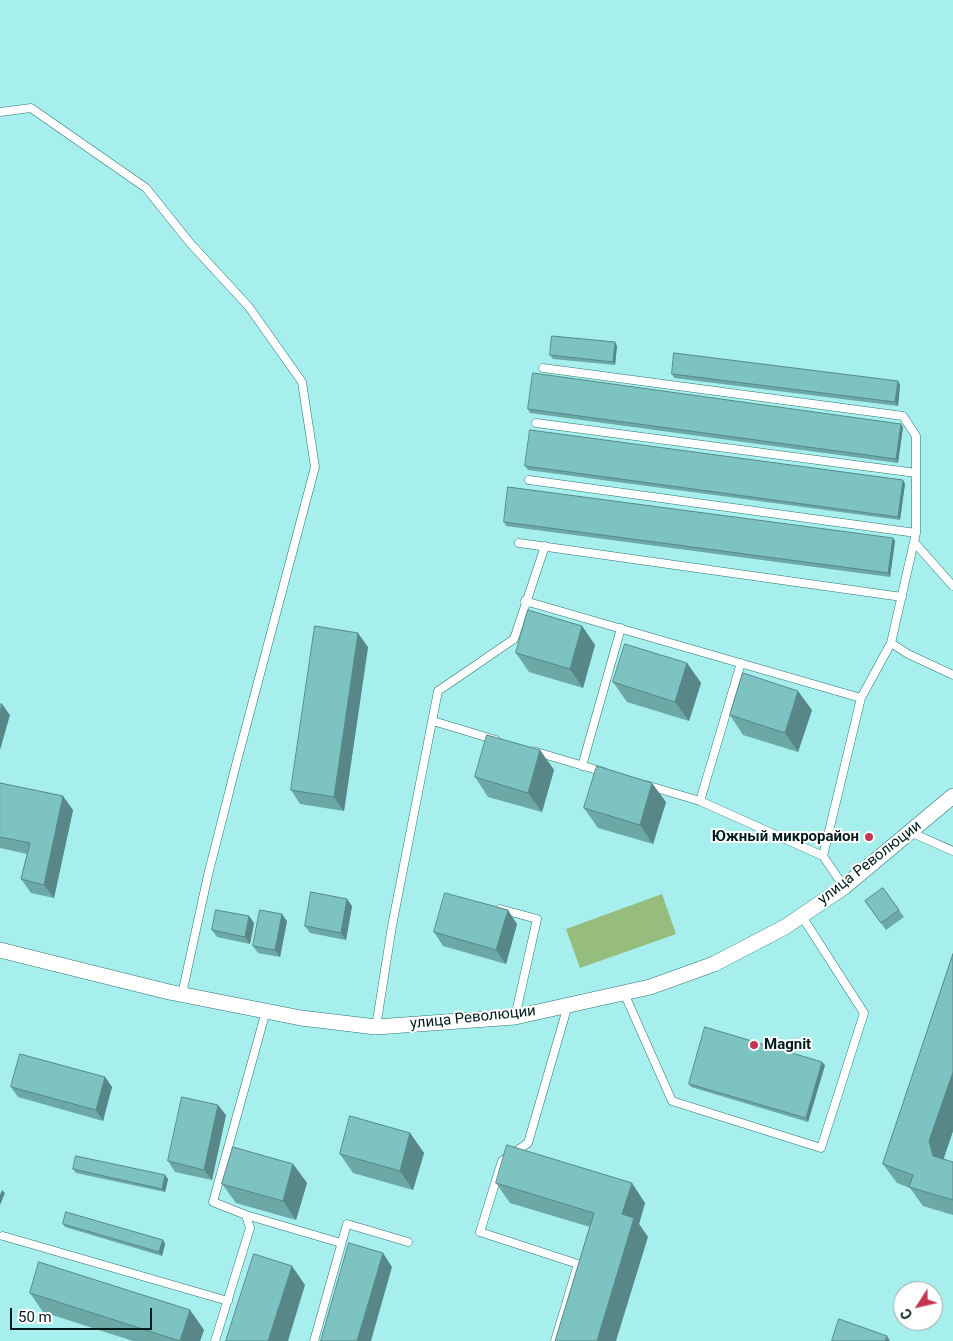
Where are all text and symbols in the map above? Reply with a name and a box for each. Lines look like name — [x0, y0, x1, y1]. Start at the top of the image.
street label: улица Революции — [815, 817, 925, 909]
place label: Южный микрорайон — [712, 828, 859, 846]
marker: Южный микрорайон — [863, 831, 875, 843]
street label: улица Революции — [409, 1002, 537, 1034]
place label: Magnit — [764, 1036, 811, 1054]
marker: Magnit — [748, 1039, 760, 1051]
north arrow — [893, 1281, 943, 1331]
scale bar — [12, 1298, 155, 1330]
text: С — [897, 1306, 916, 1322]
text: 50 m — [18, 1308, 52, 1326]

